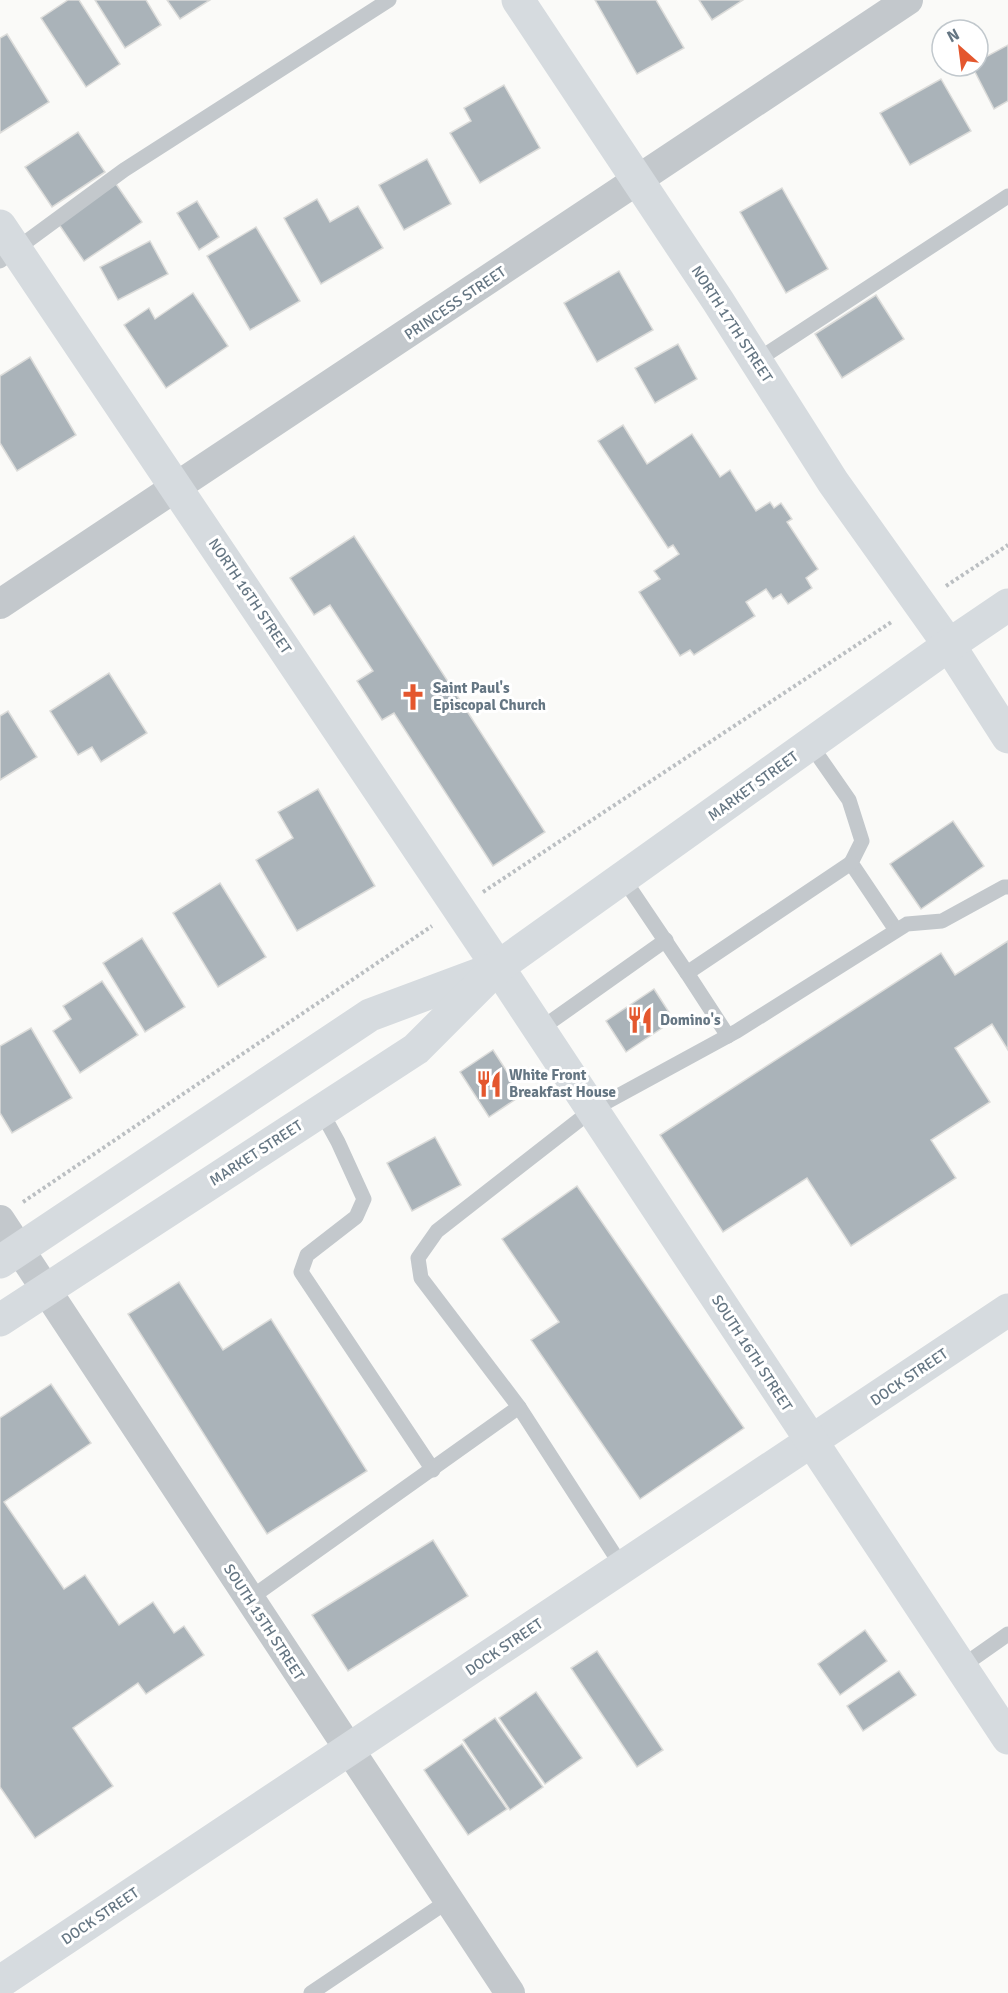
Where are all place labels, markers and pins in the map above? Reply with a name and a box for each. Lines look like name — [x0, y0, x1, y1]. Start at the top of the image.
place label: Saint Paul's Episcopal Church — [433, 679, 546, 714]
church icon: Saint Paul's Episcopal Church — [398, 682, 428, 712]
restaurant icon: Domino's — [625, 1005, 655, 1035]
place label: Domino's — [660, 1011, 721, 1029]
place label: White Front Breakfast House — [509, 1066, 616, 1101]
restaurant icon: White Front Breakfast House — [474, 1069, 504, 1099]

